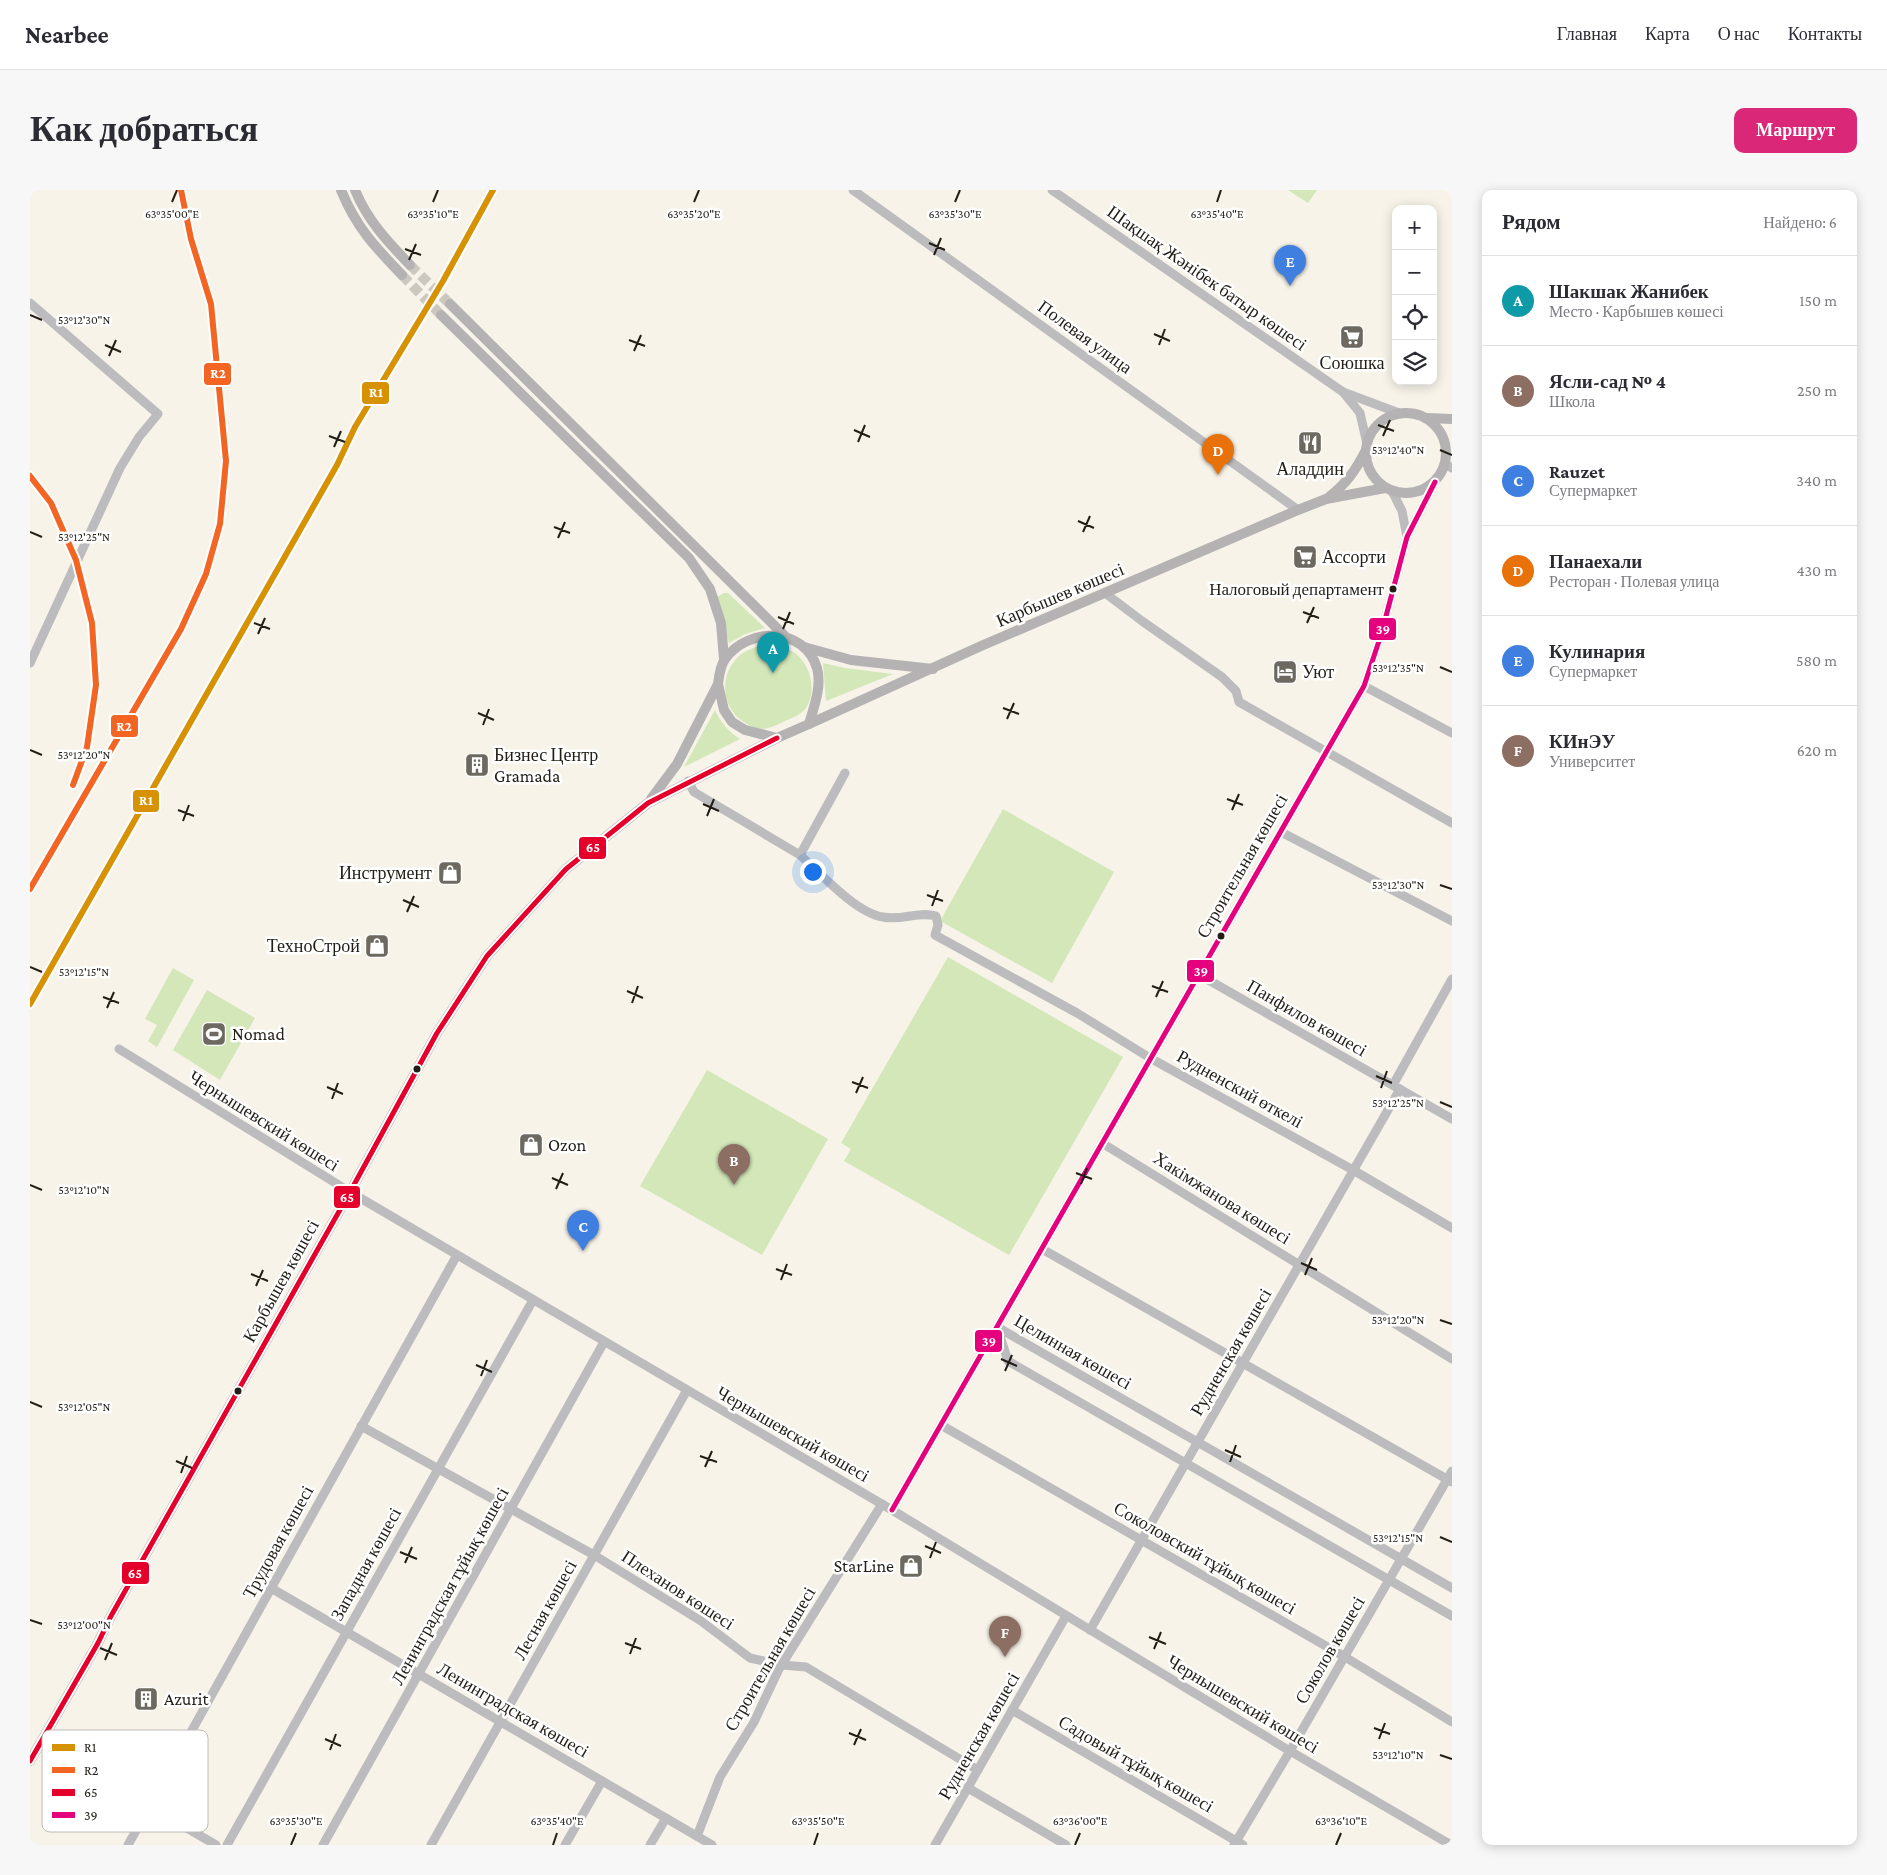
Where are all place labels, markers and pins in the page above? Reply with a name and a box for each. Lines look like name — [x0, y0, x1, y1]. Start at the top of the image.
pin: E — [1274, 245, 1306, 286]
supermarket icon: Союшка — [1339, 324, 1365, 350]
place label: Союшка — [1320, 353, 1384, 373]
restaurant icon: Аладдин — [1297, 430, 1323, 456]
pin: D — [1202, 434, 1234, 475]
place label: Аладдин — [1276, 459, 1344, 479]
supermarket icon: Ассорти — [1292, 544, 1318, 570]
place label: Ассорти — [1322, 547, 1386, 567]
place label: Налоговый департамент — [1209, 580, 1385, 599]
marker: Налоговый департамент — [1388, 584, 1398, 594]
pin: A — [757, 632, 789, 673]
hotel icon: Уют — [1272, 659, 1298, 685]
place label: Уют — [1302, 662, 1334, 682]
place label: Бизнес Центр Gramada — [494, 745, 598, 786]
building icon: Бизнес Центр Gramada — [464, 752, 490, 778]
shop icon: Инструмент — [437, 860, 463, 886]
place label: Инструмент — [339, 863, 432, 883]
unlabelled marker — [1216, 931, 1226, 941]
shop icon: ТехноСтрой — [364, 933, 390, 959]
place label: ТехноСтрой — [267, 936, 360, 956]
sports icon: Nomad — [201, 1021, 227, 1047]
place label: Nomad — [232, 1024, 285, 1044]
unlabelled marker — [412, 1064, 422, 1074]
shop icon: Ozon — [518, 1132, 544, 1158]
place label: Ozon — [548, 1135, 587, 1155]
pin: B — [718, 1144, 750, 1185]
pin: C — [567, 1210, 599, 1251]
unlabelled marker — [233, 1386, 243, 1396]
shop icon: StarLine — [898, 1553, 924, 1579]
place label: StarLine — [834, 1556, 894, 1576]
pin: F — [989, 1616, 1021, 1657]
building icon: Azurit — [133, 1686, 159, 1712]
place label: Azurit — [164, 1689, 210, 1709]

